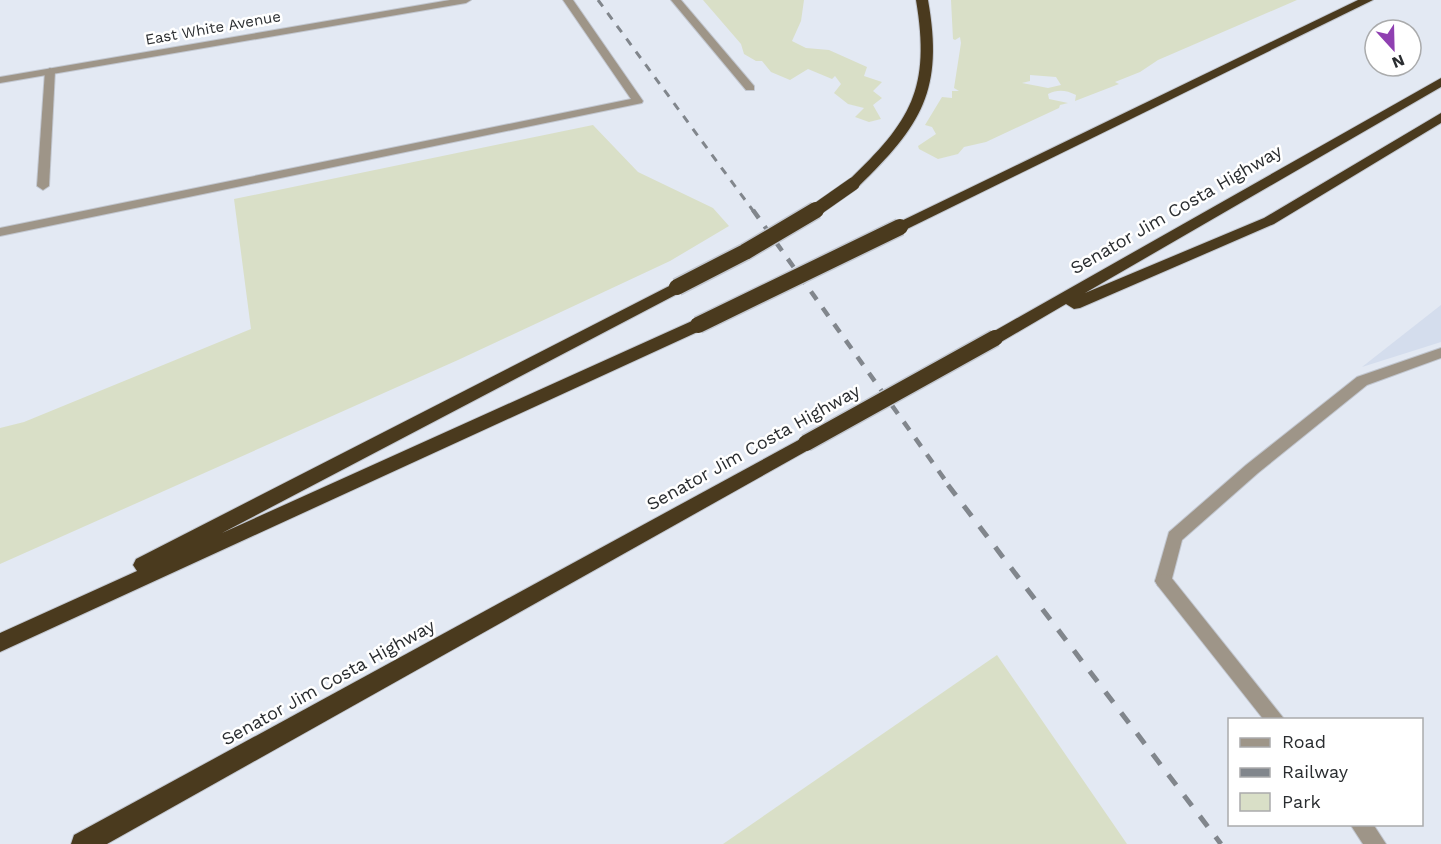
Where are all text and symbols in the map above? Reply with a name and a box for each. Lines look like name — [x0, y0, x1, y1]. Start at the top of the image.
street label: East White Avenue — [144, 7, 282, 49]
north arrow — [1363, 18, 1423, 78]
text: N — [1389, 50, 1407, 72]
street label: Senator Jim Costa Highway — [1067, 139, 1286, 278]
street label: Senator Jim Costa Highway — [643, 379, 864, 514]
street label: Senator Jim Costa Highway — [218, 614, 439, 749]
legend — [1228, 718, 1423, 826]
text: Road — [1282, 731, 1326, 752]
text: Railway — [1282, 761, 1349, 782]
text: Park — [1282, 791, 1321, 812]

